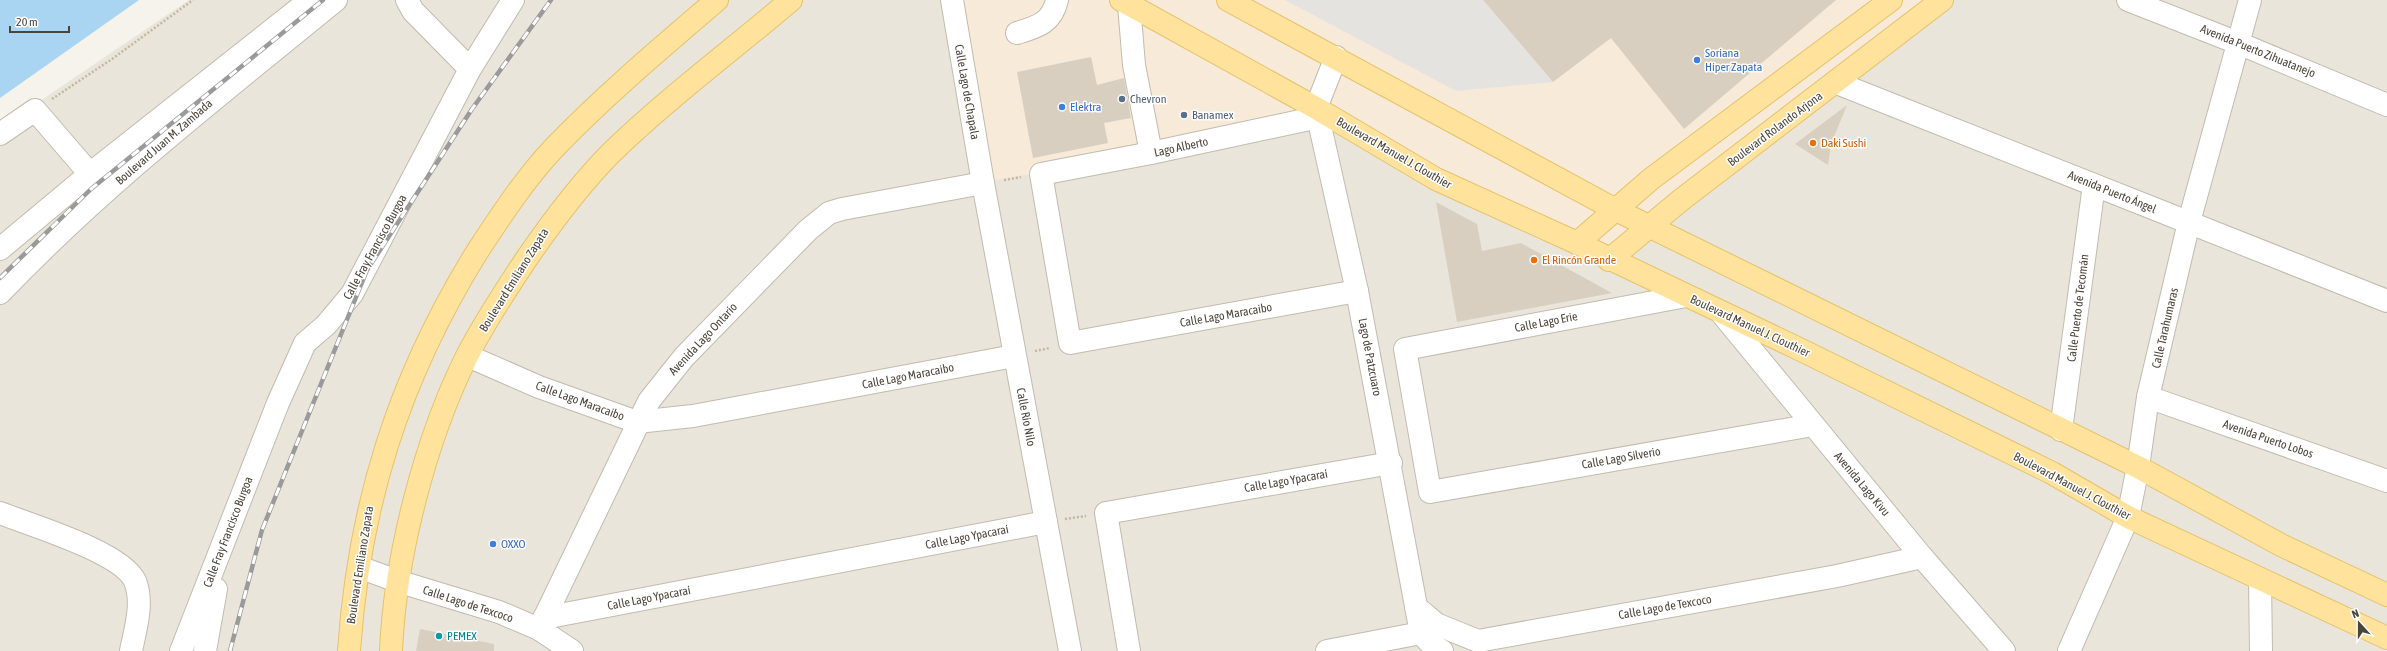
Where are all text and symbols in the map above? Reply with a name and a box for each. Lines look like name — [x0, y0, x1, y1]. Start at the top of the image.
scale bar — [10, 8, 69, 34]
text: 20 m — [16, 15, 38, 29]
street label: Avenida Puerto Zihuatanejo — [2198, 21, 2318, 81]
street label: Calle Lago de Chapala — [952, 43, 982, 141]
place label: Soriana Híper Zapata — [1705, 46, 1762, 74]
marker: Soriana Híper Zapata — [1692, 55, 1702, 65]
street label: Boulevard Rolando Arjona — [1725, 89, 1825, 169]
place label: Chevron — [1130, 92, 1167, 106]
marker: Chevron — [1117, 94, 1127, 104]
street label: Boulevard Juan M. Zambada — [113, 96, 215, 188]
place label: Elektra — [1070, 100, 1101, 114]
marker: Elektra — [1057, 102, 1067, 112]
place label: Banamex — [1192, 108, 1234, 122]
marker: Banamex — [1179, 110, 1189, 120]
street label: Boulevard Manuel J. Clouthier — [1334, 114, 1454, 192]
street label: Lago Alberto — [1153, 134, 1210, 160]
place label: Daki Sushi — [1821, 136, 1866, 150]
marker: Daki Sushi — [1808, 138, 1818, 148]
street label: Avenida Puerto Ángel — [2066, 168, 2159, 216]
street label: Calle Fray Francisco Burgoa — [340, 192, 410, 302]
street label: Boulevard Emiliano Zapata — [476, 226, 552, 334]
place label: El Rincón Grande — [1542, 253, 1616, 267]
street label: Calle Puerto de Tecomán — [2064, 253, 2092, 363]
marker: El Rincón Grande — [1529, 255, 1539, 265]
street label: Calle Tarahumaras — [2149, 286, 2181, 370]
street label: Boulevard Manuel J. Clouthier — [1688, 292, 1813, 360]
street label: Avenida Lago Ontario — [666, 300, 740, 378]
street label: Calle Lago Maracaibo — [1179, 300, 1274, 330]
street label: Calle Lago Erie — [1513, 309, 1579, 335]
street label: Lago de Patzcuaro — [1356, 317, 1384, 397]
street label: Calle Lago Maracaibo — [861, 360, 956, 392]
street label: Calle Lago Maracaibo — [534, 378, 627, 424]
street label: Calle Río Nilo — [1014, 387, 1039, 448]
street label: Avenida Puerto Lobos — [2221, 417, 2315, 461]
street label: Calle Lago Silverio — [1580, 444, 1662, 472]
street label: Avenida Lago Kivu — [1831, 449, 1893, 519]
street label: Boulevard Manuel J. Clouthier — [2011, 449, 2133, 523]
street label: Calle Lago Ypacaraí — [1243, 467, 1329, 495]
street label: Calle Fray Francisco Burgoa — [200, 475, 256, 589]
street label: Boulevard Emiliano Zapata — [344, 505, 376, 625]
street label: Calle Lago Ypacaraí — [924, 522, 1010, 552]
place label: OXXO — [501, 537, 525, 551]
marker: OXXO — [488, 539, 498, 549]
street label: Calle Lago de Texcoco — [421, 583, 515, 625]
street label: Calle Lago Ypacaraí — [606, 583, 692, 613]
street label: Calle Lago de Texcoco — [1617, 592, 1713, 622]
north arrow — [2339, 603, 2379, 643]
text: N — [2350, 607, 2361, 620]
place label: PEMEX — [447, 629, 477, 643]
marker: PEMEX — [434, 631, 444, 641]

